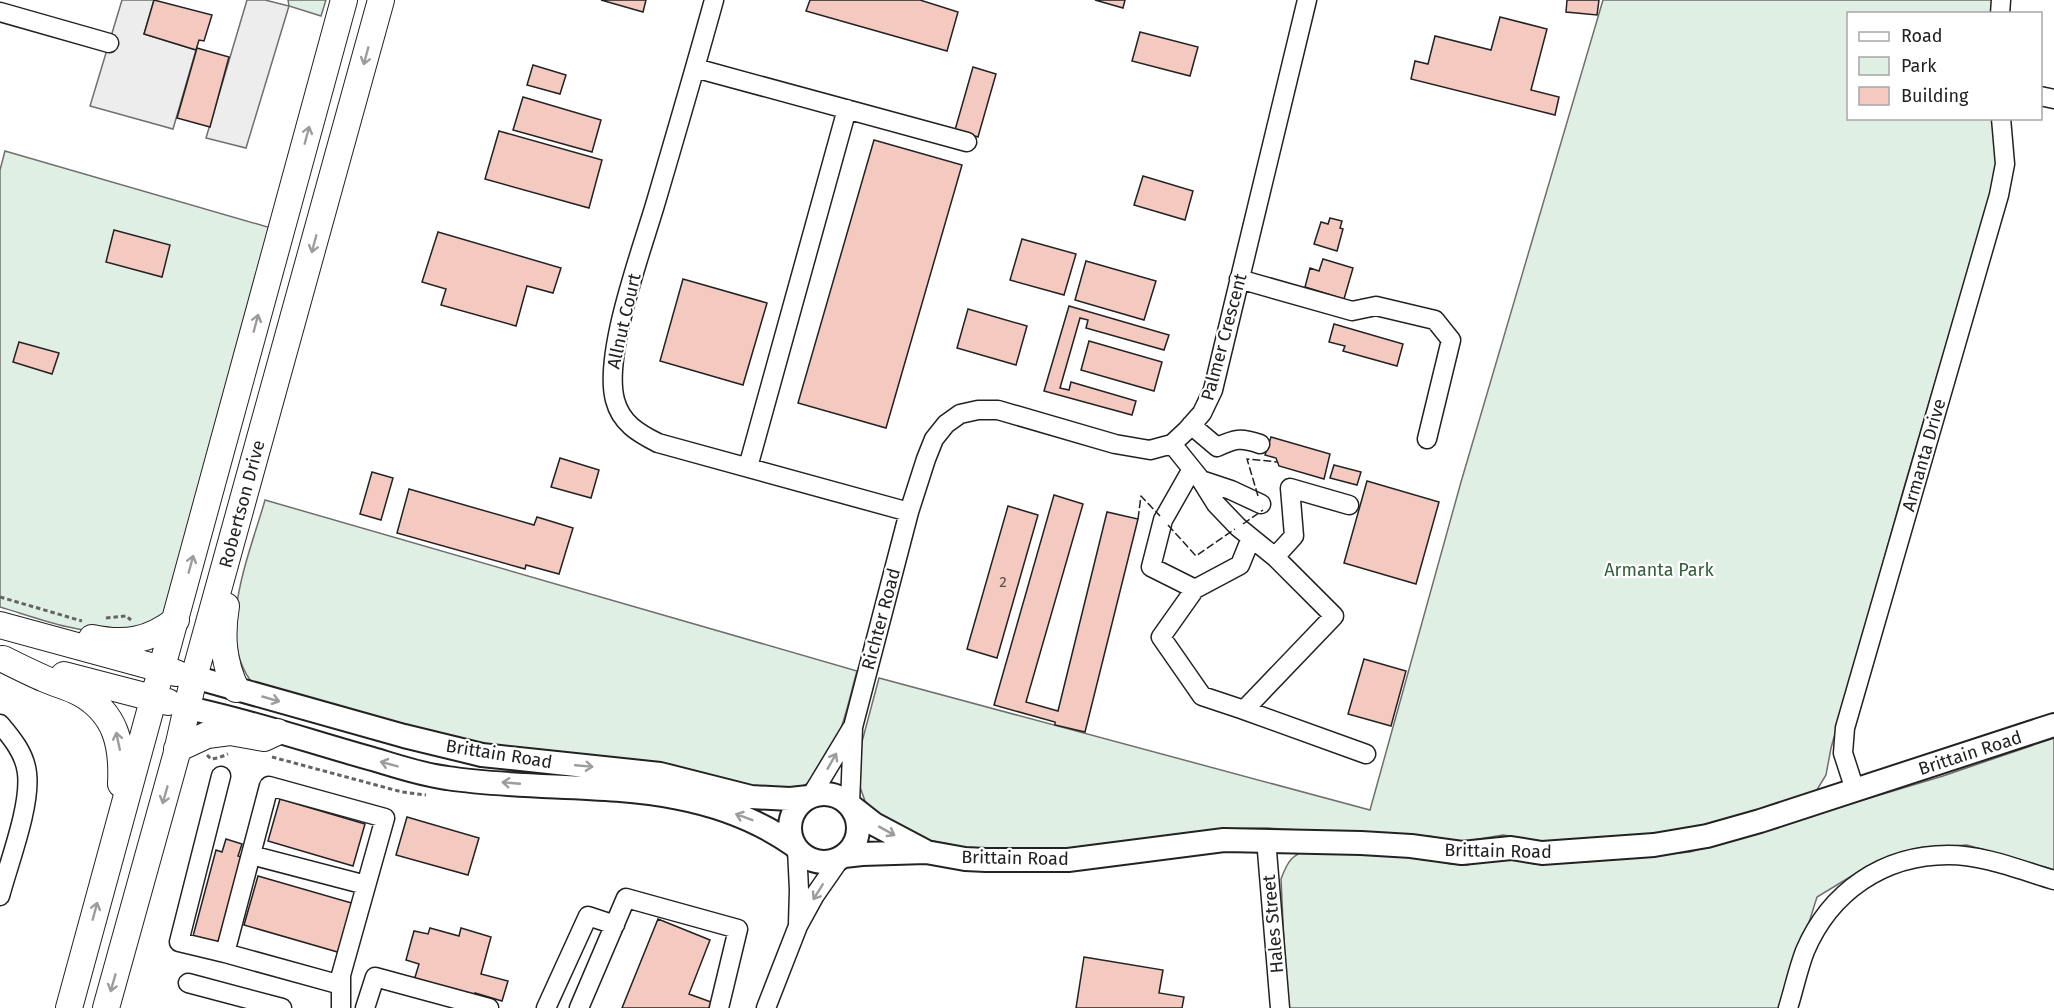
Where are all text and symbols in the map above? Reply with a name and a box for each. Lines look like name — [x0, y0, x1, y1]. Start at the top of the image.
legend — [1847, 12, 2042, 120]
text: Road — [1901, 25, 1943, 47]
one-way arrow — [359, 47, 371, 66]
text: Park — [1901, 55, 1937, 77]
text: Building — [1901, 85, 1969, 107]
one-way arrow — [302, 125, 314, 144]
one-way arrow — [308, 235, 319, 254]
street label: Palmer Crescent — [1196, 270, 1252, 403]
street label: Allnut Court — [602, 271, 646, 371]
one-way arrow — [251, 314, 262, 333]
street label: Armanta Drive — [1897, 396, 1951, 514]
street label: Robertson Drive — [214, 438, 270, 570]
one-way arrow — [186, 554, 197, 573]
park label: Armanta Park — [1604, 559, 1714, 581]
street label: Richter Road — [857, 566, 905, 672]
house number: 2 — [999, 573, 1007, 591]
one-way arrow — [261, 694, 280, 705]
street label: Brittain Road — [1915, 726, 2025, 780]
one-way arrow — [112, 732, 123, 751]
street label: Brittain Road — [444, 735, 554, 773]
one-way arrow — [826, 753, 838, 770]
one-way arrow — [380, 758, 399, 769]
one-way arrow — [573, 761, 593, 772]
one-way arrow — [502, 777, 522, 788]
one-way arrow — [159, 785, 170, 804]
one-way arrow — [736, 811, 754, 822]
one-way arrow — [878, 825, 895, 837]
street label: Brittain Road — [1444, 839, 1552, 863]
street label: Brittain Road — [961, 846, 1069, 870]
street label: Hales Street — [1258, 873, 1288, 974]
one-way arrow — [811, 883, 823, 900]
one-way arrow — [90, 902, 101, 921]
one-way arrow — [106, 973, 118, 992]

